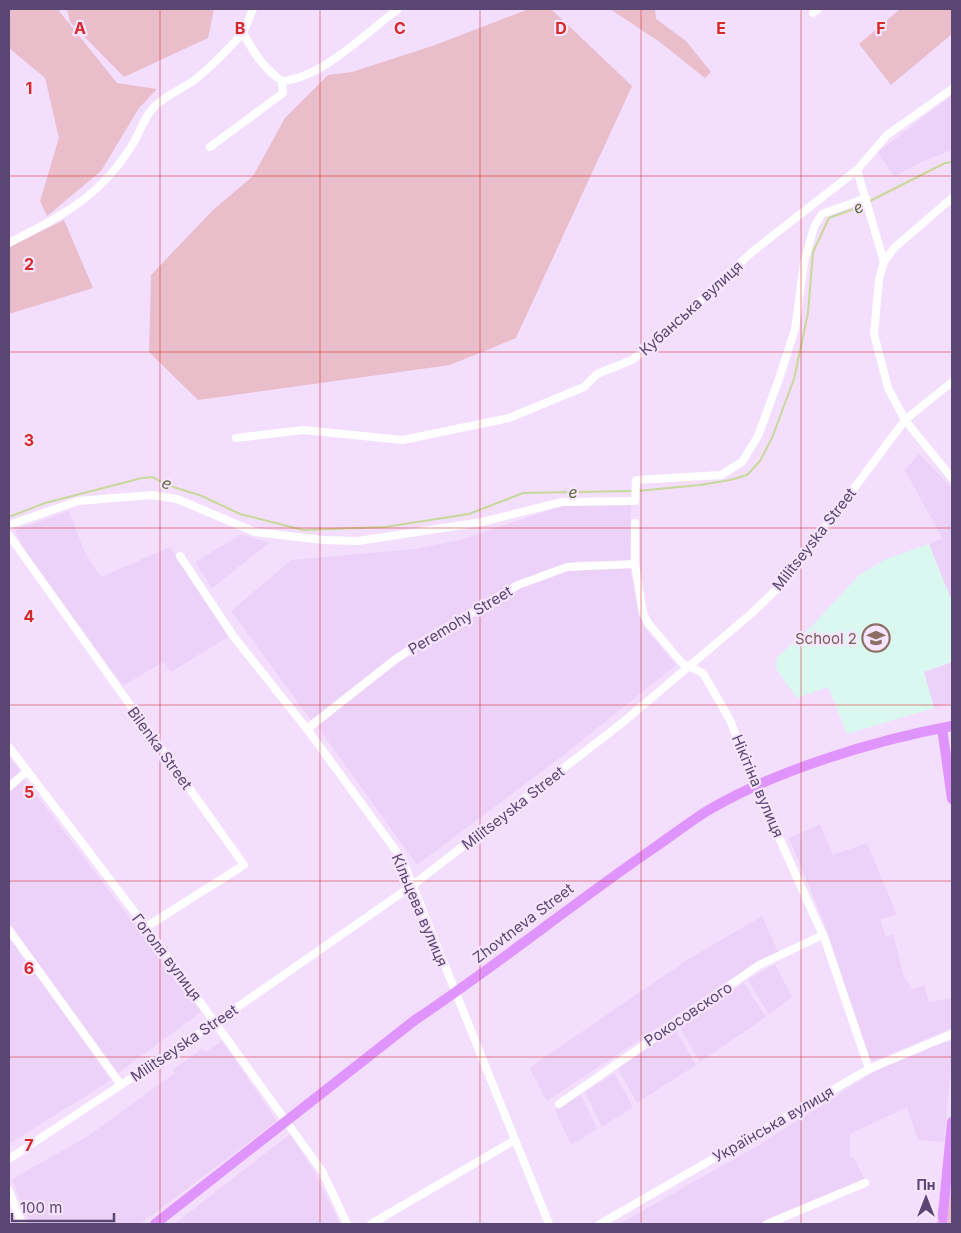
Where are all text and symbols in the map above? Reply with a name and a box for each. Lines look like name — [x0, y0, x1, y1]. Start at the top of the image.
text: A — [74, 18, 86, 38]
text: B — [235, 18, 245, 38]
text: C — [394, 18, 406, 38]
text: D — [555, 18, 567, 38]
text: E — [716, 18, 726, 38]
text: F — [876, 18, 886, 38]
text: 1 — [26, 78, 32, 98]
water label: e — [849, 196, 867, 218]
text: 2 — [24, 254, 34, 274]
street label: Кубанська вулиця — [635, 257, 747, 359]
text: 3 — [24, 430, 34, 450]
water label: e — [159, 472, 175, 494]
water label: e — [568, 482, 578, 502]
street label: Militseyska Street — [768, 484, 860, 594]
street label: Peremohy Street — [404, 581, 516, 659]
text: 4 — [24, 606, 35, 626]
school or university icon: School 2 — [861, 623, 891, 653]
place label: School 2 — [795, 629, 857, 648]
street label: Bilenka Street — [124, 703, 197, 793]
street label: Нікітіна вулиця — [728, 732, 788, 840]
street label: Militseyska Street — [458, 762, 568, 854]
text: 5 — [24, 782, 34, 802]
street label: Кільцева вулиця — [388, 851, 452, 969]
street label: Zhovtneva Street — [469, 879, 577, 967]
street label: Гоголя вулиця — [128, 910, 206, 1004]
text: 6 — [24, 958, 34, 978]
street label: Рокосовского — [640, 978, 736, 1050]
street label: Militseyska Street — [127, 1000, 241, 1086]
street label: Українська вулиця — [709, 1082, 837, 1166]
text: 7 — [24, 1135, 34, 1155]
north arrow — [901, 1173, 951, 1223]
text: Пн — [916, 1176, 936, 1193]
scale bar — [12, 1190, 115, 1222]
text: 100 m — [20, 1198, 62, 1217]

